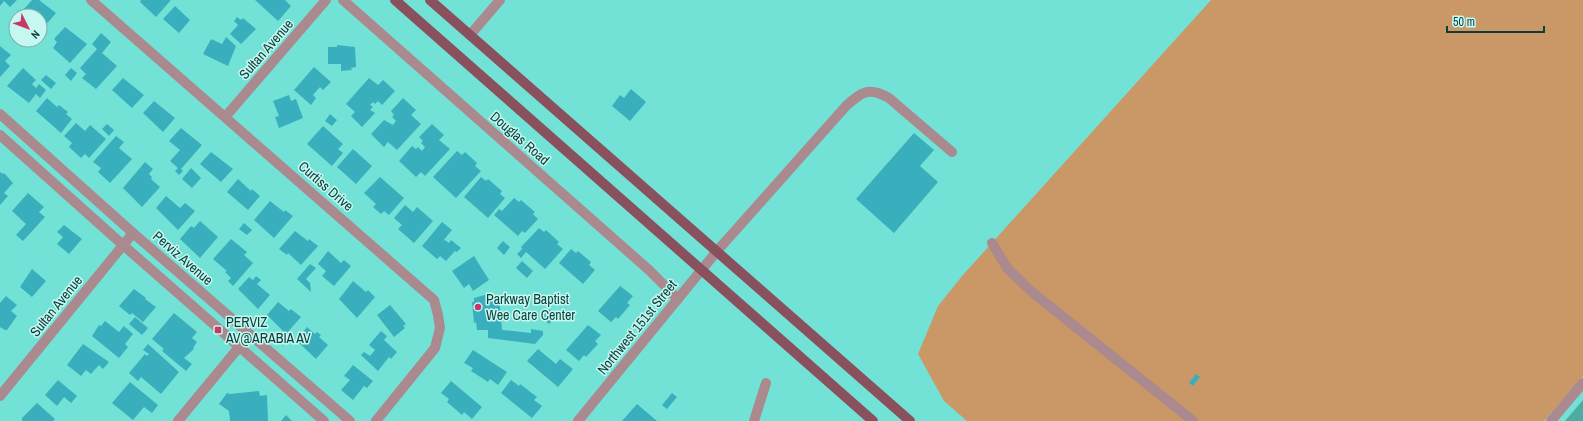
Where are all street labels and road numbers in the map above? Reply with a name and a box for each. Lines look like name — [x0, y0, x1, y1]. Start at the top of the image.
street label: Sultan Avenue — [235, 15, 297, 83]
street label: Douglas Road — [487, 107, 553, 169]
street label: Curtiss Drive — [295, 157, 357, 215]
street label: Perviz Avenue — [149, 227, 217, 289]
street label: Sultan Avenue — [26, 272, 86, 340]
street label: Northwest 151st Street — [593, 276, 681, 378]

